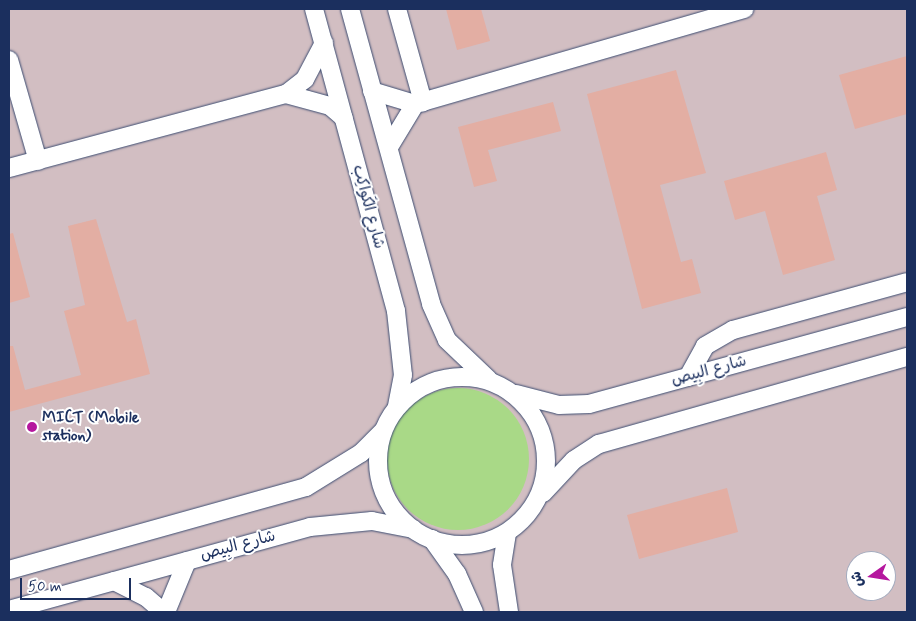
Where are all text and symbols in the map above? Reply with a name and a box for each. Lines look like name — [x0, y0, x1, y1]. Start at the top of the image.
street label: شارع الكَواكِب — [348, 163, 388, 251]
street label: شارع البِيص — [669, 352, 749, 390]
place label: MICT (Mobile station) — [42, 408, 139, 446]
marker: MICT (Mobile station) — [26, 421, 38, 433]
street label: شارع البِيص — [198, 527, 278, 565]
north arrow — [846, 551, 896, 601]
scale bar — [22, 568, 134, 600]
text: ش — [847, 570, 868, 589]
text: 50 m — [28, 577, 62, 597]

